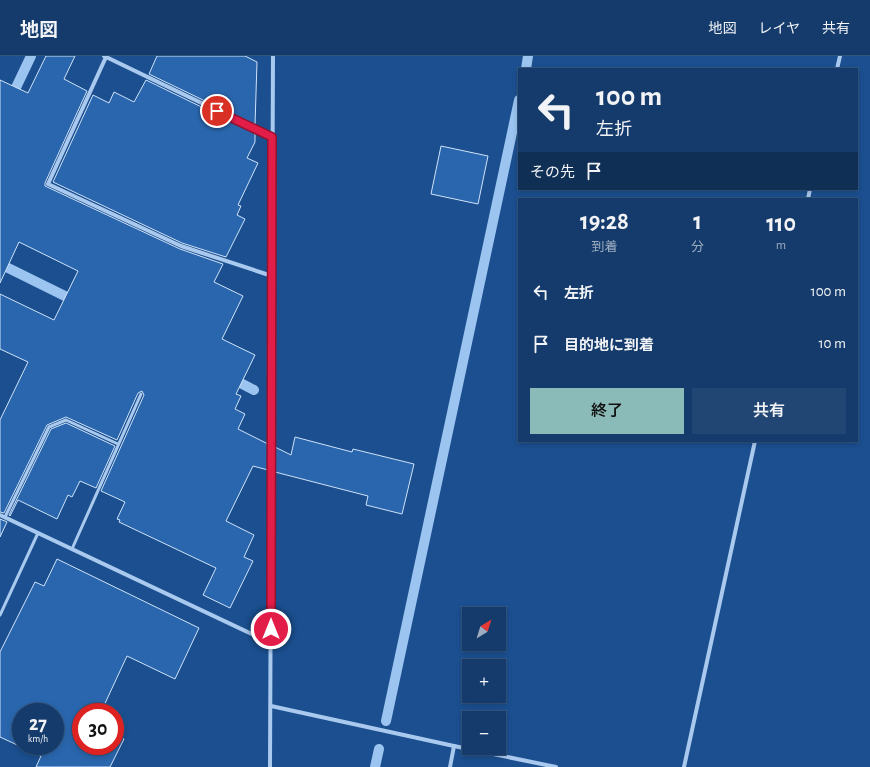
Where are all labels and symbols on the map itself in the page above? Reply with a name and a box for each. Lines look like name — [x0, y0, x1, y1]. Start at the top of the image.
pin — [200, 94, 234, 128]
north arrow — [462, 607, 506, 651]
position arrow — [250, 608, 292, 650]
speed limit sign: 30 — [72, 703, 124, 755]

